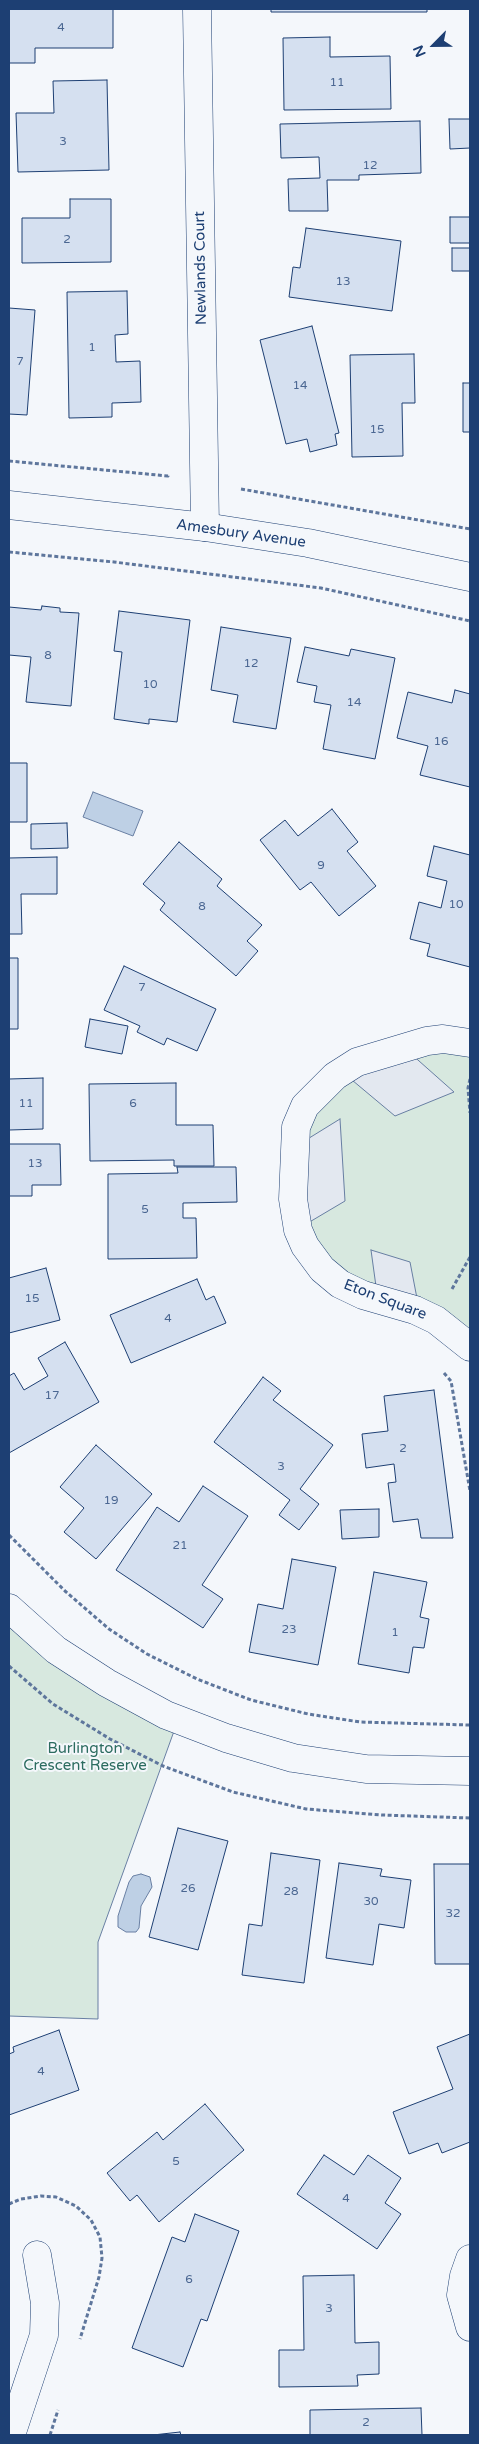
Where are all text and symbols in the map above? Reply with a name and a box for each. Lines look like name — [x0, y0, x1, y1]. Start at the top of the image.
north arrow — [409, 20, 459, 70]
house number: 4 — [57, 21, 65, 35]
text: N — [410, 43, 430, 60]
house number: 11 — [329, 76, 345, 90]
house number: 3 — [59, 135, 67, 149]
house number: 12 — [362, 159, 378, 173]
street label: Newlands Court — [191, 211, 211, 325]
house number: 2 — [63, 233, 71, 247]
house number: 13 — [335, 275, 351, 289]
house number: 1 — [88, 341, 96, 355]
house number: 7 — [16, 355, 24, 369]
house number: 14 — [292, 379, 308, 393]
house number: 15 — [369, 423, 385, 437]
street label: Amesbury Avenue — [175, 516, 307, 552]
house number: 8 — [44, 649, 52, 663]
house number: 12 — [243, 657, 259, 671]
house number: 10 — [142, 678, 158, 692]
house number: 14 — [346, 696, 362, 710]
house number: 16 — [433, 735, 449, 749]
house number: 9 — [317, 859, 325, 873]
house number: 10 — [448, 898, 464, 912]
house number: 8 — [198, 900, 206, 914]
house number: 7 — [138, 981, 146, 995]
house number: 11 — [18, 1097, 34, 1111]
house number: 6 — [129, 1097, 137, 1111]
house number: 13 — [27, 1157, 43, 1171]
house number: 5 — [141, 1203, 149, 1217]
street label: Eton Square — [341, 1276, 429, 1324]
house number: 15 — [24, 1292, 40, 1306]
house number: 4 — [164, 1312, 172, 1326]
house number: 17 — [44, 1389, 60, 1403]
house number: 2 — [399, 1442, 407, 1456]
house number: 3 — [277, 1460, 285, 1474]
house number: 19 — [103, 1494, 119, 1508]
house number: 21 — [172, 1539, 188, 1553]
house number: 23 — [281, 1623, 297, 1637]
house number: 1 — [391, 1626, 399, 1640]
park label: Burlington Crescent Reserve — [23, 1740, 147, 1775]
house number: 26 — [180, 1882, 196, 1896]
house number: 28 — [283, 1885, 299, 1899]
house number: 30 — [363, 1895, 379, 1909]
house number: 32 — [445, 1907, 461, 1921]
house number: 4 — [37, 2065, 45, 2079]
house number: 5 — [172, 2155, 180, 2169]
house number: 4 — [342, 2192, 350, 2206]
house number: 6 — [185, 2273, 193, 2287]
house number: 3 — [325, 2302, 333, 2316]
house number: 2 — [362, 2416, 370, 2430]

